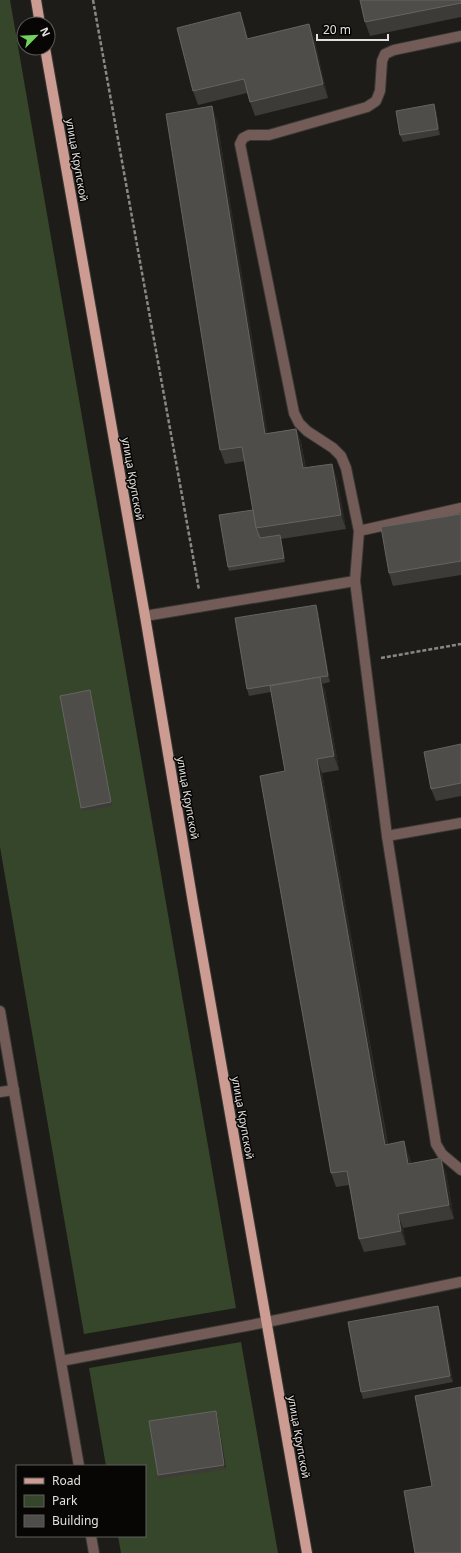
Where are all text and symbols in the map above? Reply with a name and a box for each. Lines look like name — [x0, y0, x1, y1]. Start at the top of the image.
north arrow — [16, 16, 56, 56]
scale bar — [317, 16, 388, 42]
text: 20 m — [323, 21, 351, 38]
text: N — [37, 25, 54, 39]
street label: улица Крупской — [63, 117, 92, 203]
street label: улица Крупской — [119, 436, 148, 522]
street label: улица Крупской — [174, 755, 203, 841]
street label: улица Крупской — [229, 1075, 258, 1161]
street label: улица Крупской — [285, 1394, 314, 1480]
legend — [16, 1465, 146, 1537]
text: Road — [52, 1472, 81, 1489]
text: Park — [52, 1492, 78, 1509]
text: Building — [52, 1512, 99, 1529]

